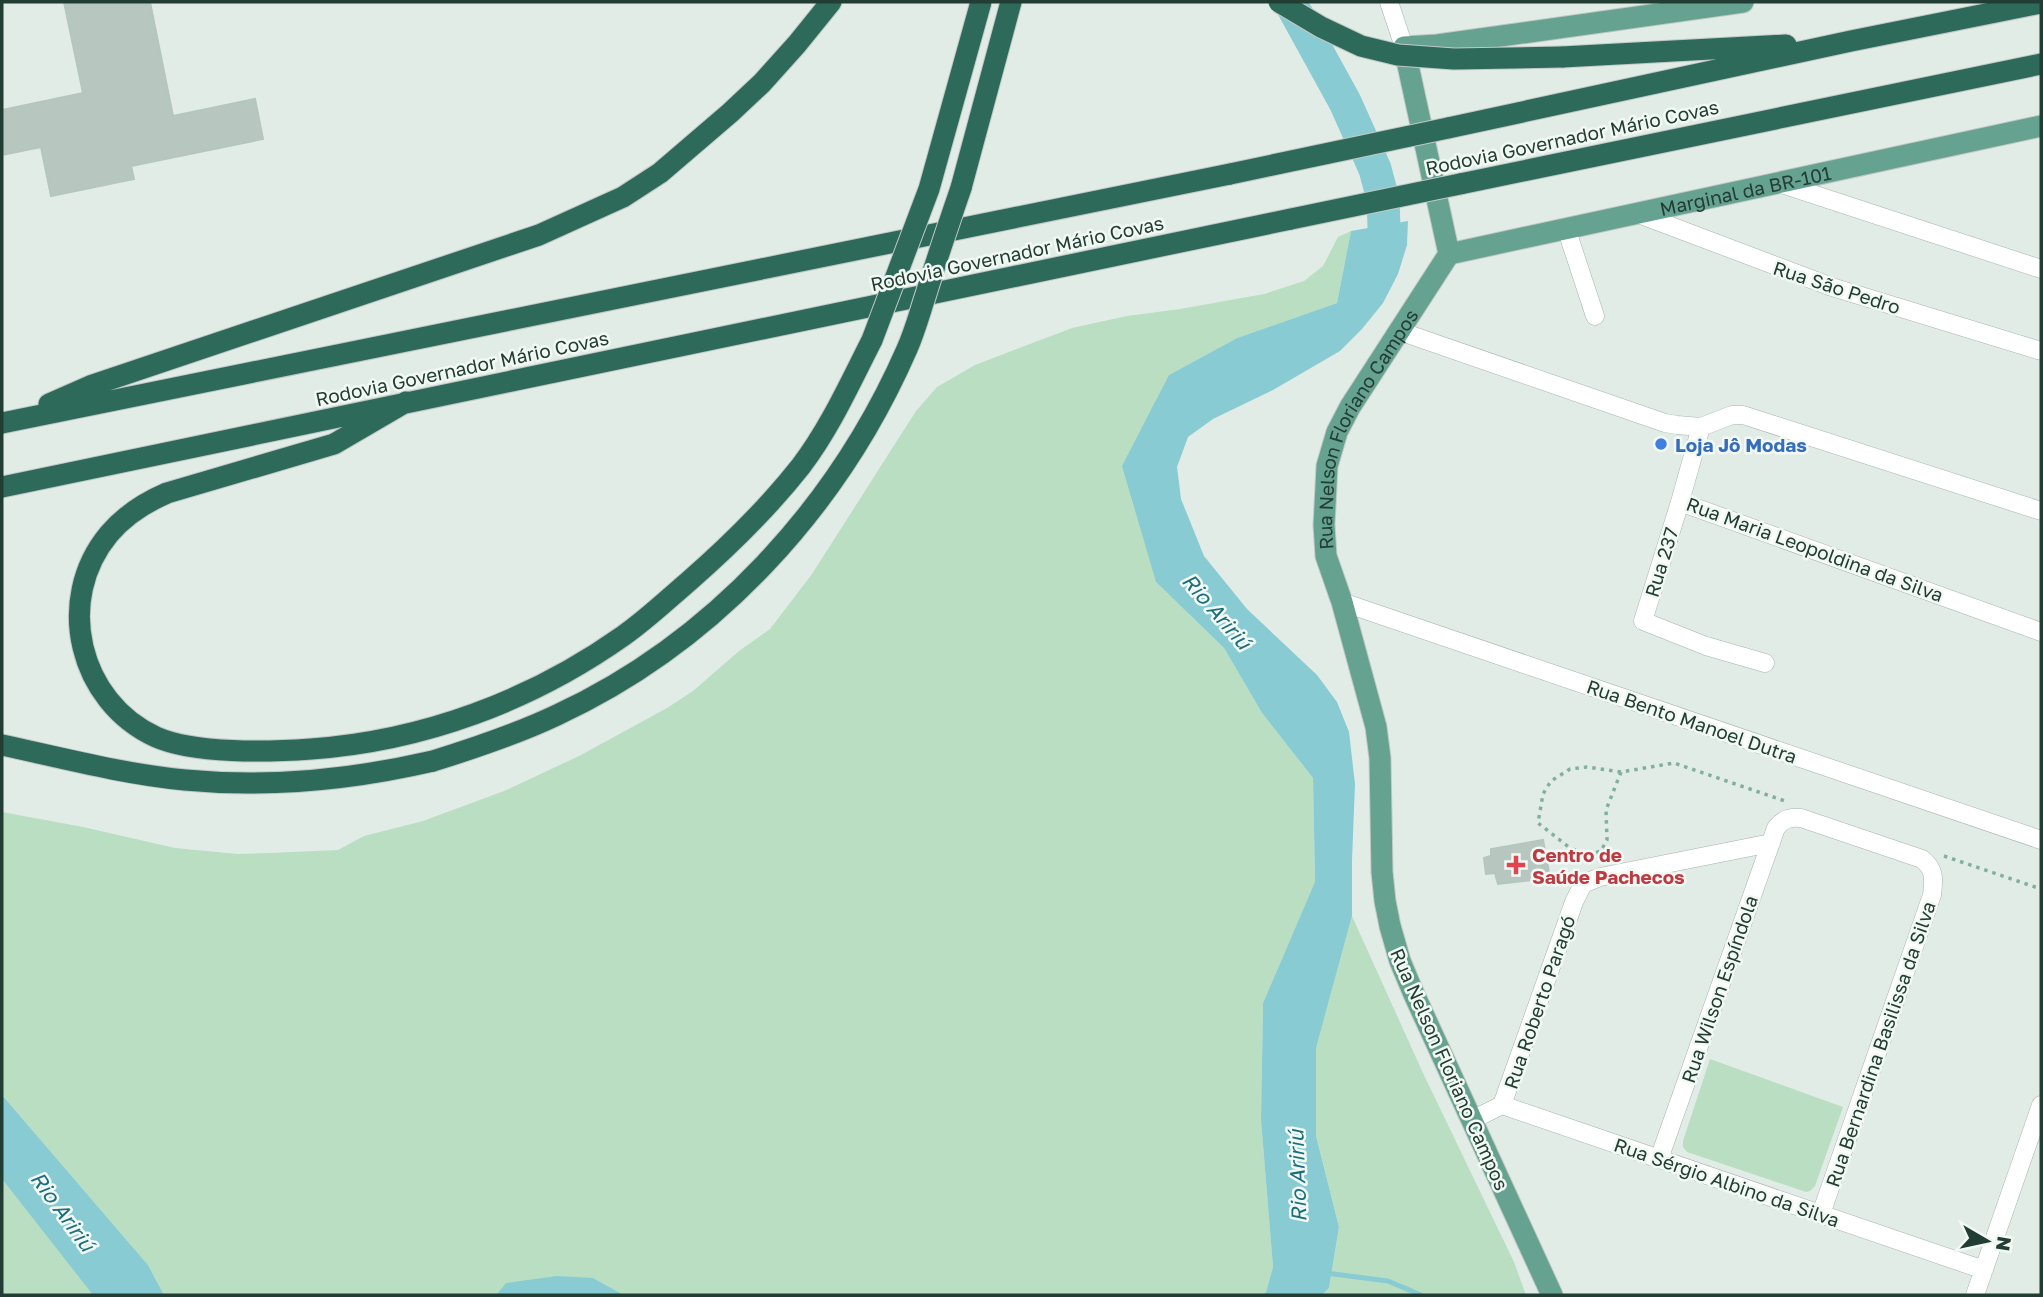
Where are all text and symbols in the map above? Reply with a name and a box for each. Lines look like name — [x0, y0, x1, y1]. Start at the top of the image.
street label: Rodovia Governador Mário Covas — [1423, 95, 1721, 179]
street label: Marginal da BR-101 — [1657, 160, 1833, 220]
street label: Rodovia Governador Mário Covas — [868, 211, 1166, 295]
street label: Rua São Pedro — [1771, 256, 1903, 318]
street label: Rua Nelson Floriano Campos — [1312, 304, 1422, 551]
street label: Rodovia Governador Mário Covas — [313, 326, 611, 410]
place label: Loja Jô Modas — [1675, 433, 1807, 456]
marker: Loja Jô Modas — [1653, 436, 1669, 452]
street label: Rua Maria Leopoldina da Silva — [1684, 492, 1946, 606]
street label: Rua 237 — [1640, 524, 1682, 600]
water label: Rio Aririú — [1177, 568, 1259, 656]
street label: Rua Bento Manoel Dutra — [1584, 674, 1800, 768]
place label: Centro de Saúde Pachecos — [1532, 843, 1685, 888]
marker: Centro de Saúde Pachecos — [1506, 855, 1526, 875]
street label: Rua Wilson Espíndola — [1676, 892, 1762, 1086]
street label: Rua Bernardina Basilissa da Silva — [1820, 898, 1940, 1190]
street label: Rua Roberto Paragó — [1499, 912, 1579, 1092]
street label: Rua Nelson Floriano Campos — [1386, 945, 1514, 1193]
water label: Rio Aririú — [1282, 1127, 1312, 1223]
street label: Rua Sérgio Albino da Silva — [1611, 1133, 1843, 1231]
water label: Rio Aririú — [25, 1166, 102, 1258]
north arrow — [1952, 1206, 2022, 1276]
text: N — [1992, 1235, 2017, 1253]

